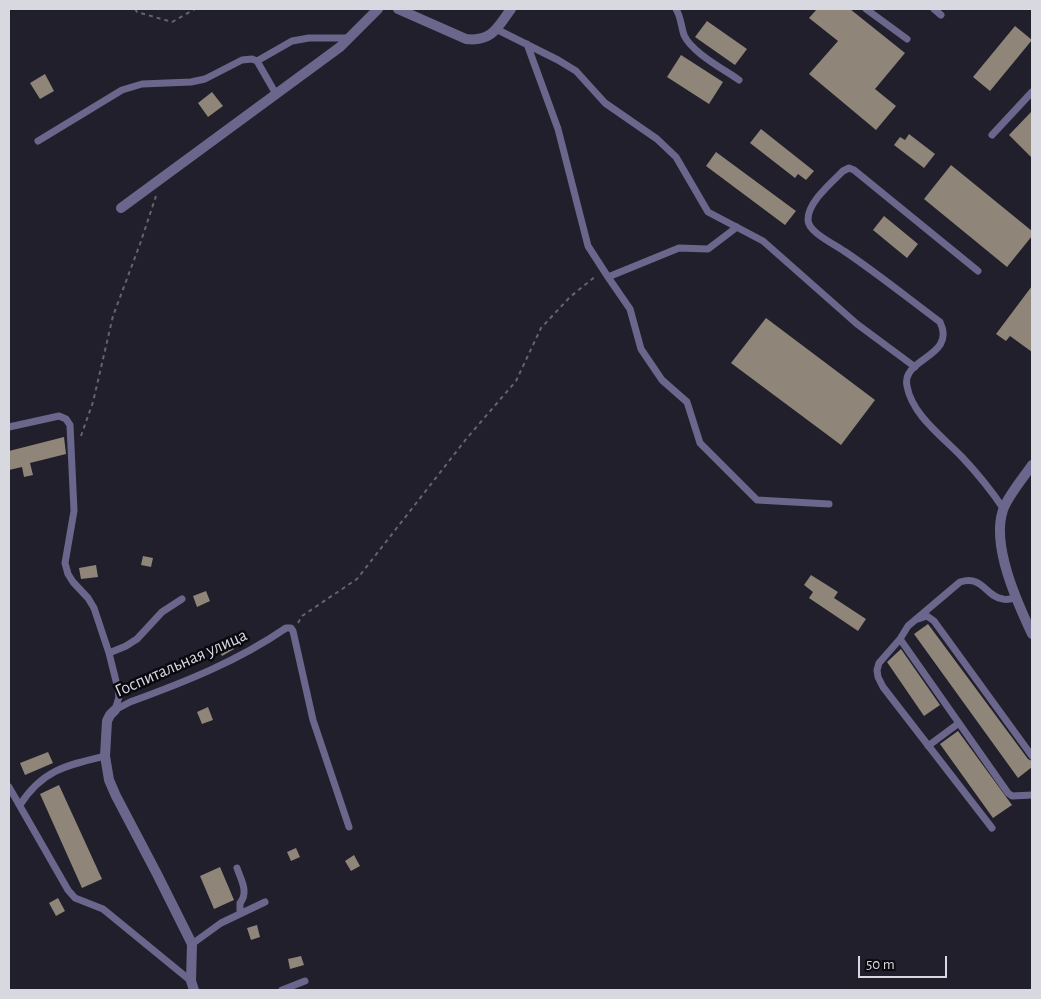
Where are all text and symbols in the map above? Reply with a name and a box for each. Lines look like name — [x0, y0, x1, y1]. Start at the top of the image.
street label: Госпитальная улица — [111, 624, 251, 702]
scale bar — [861, 946, 950, 978]
text: 50 m — [866, 957, 895, 972]

